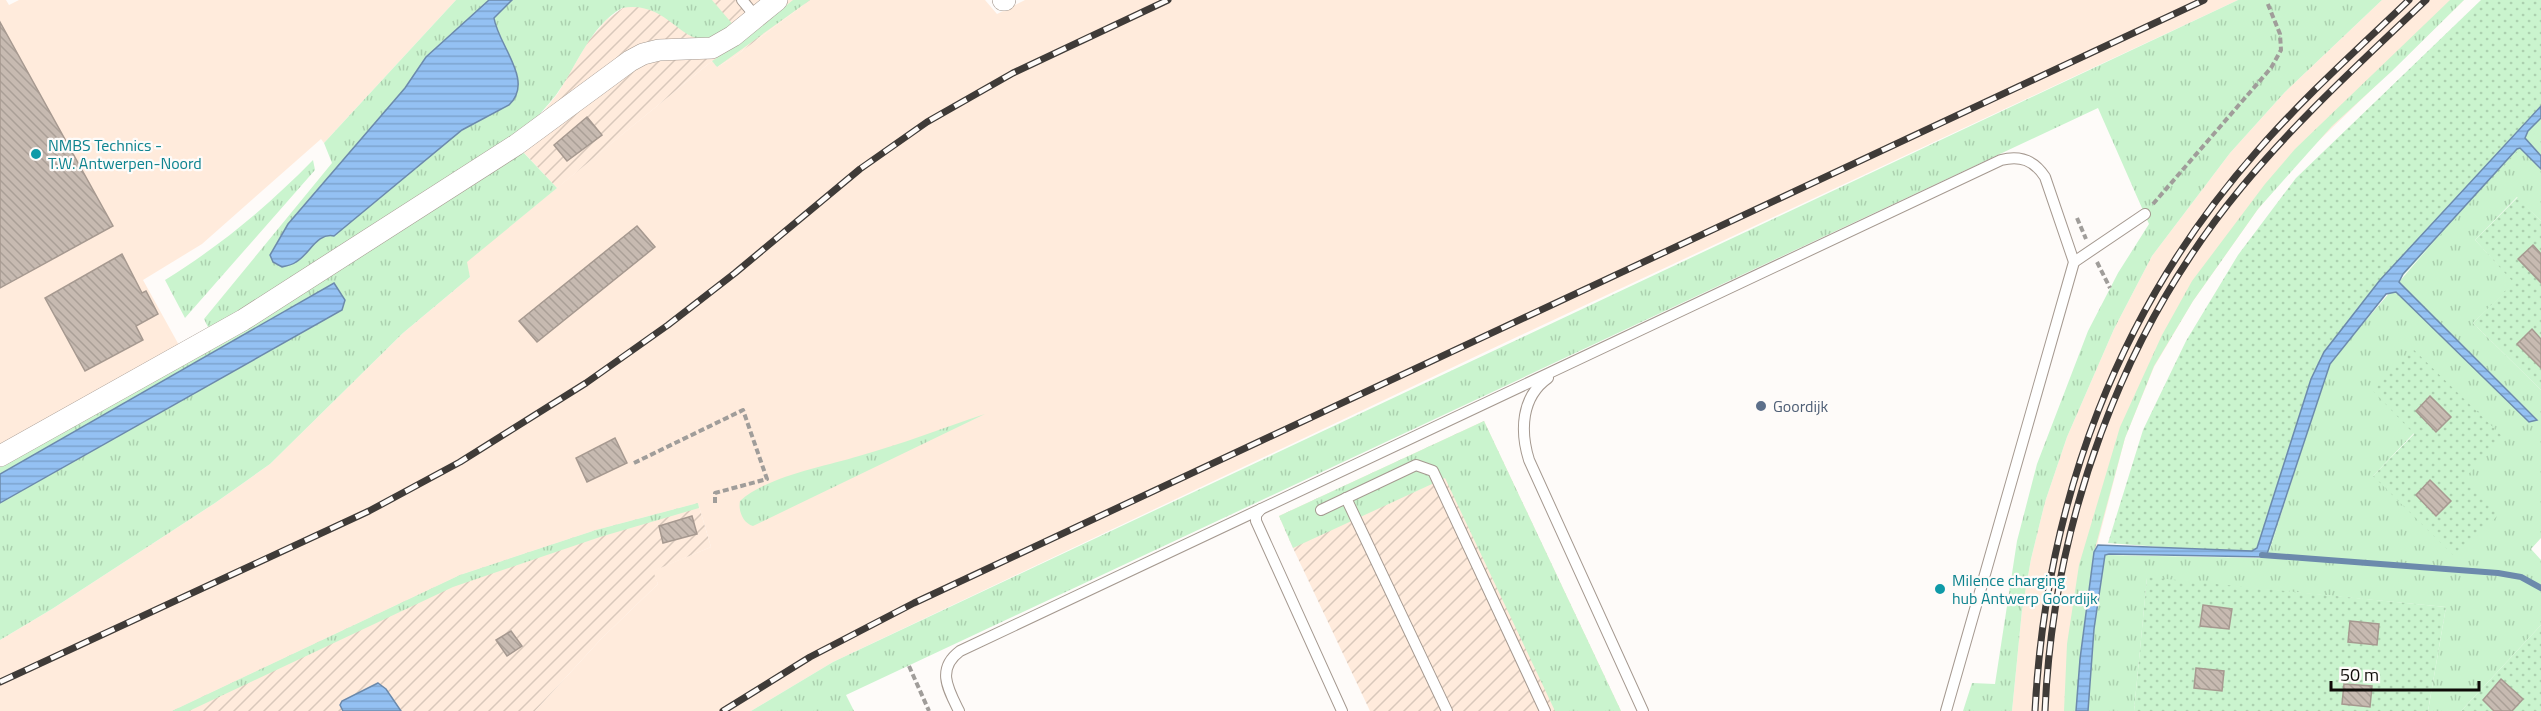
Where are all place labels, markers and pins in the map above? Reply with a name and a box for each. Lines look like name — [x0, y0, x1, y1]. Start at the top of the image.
place label: NMBS Technics - T.W. Antwerpen-Noord — [48, 133, 202, 175]
marker: NMBS Technics - T.W. Antwerpen-Noord — [29, 147, 43, 161]
place label: Goordijk — [1773, 394, 1829, 418]
marker: Goordijk — [1754, 399, 1768, 413]
place label: Milence charging hub Antwerp Goordijk — [1952, 568, 2098, 610]
marker: Milence charging hub Antwerp Goordijk — [1933, 582, 1947, 596]

